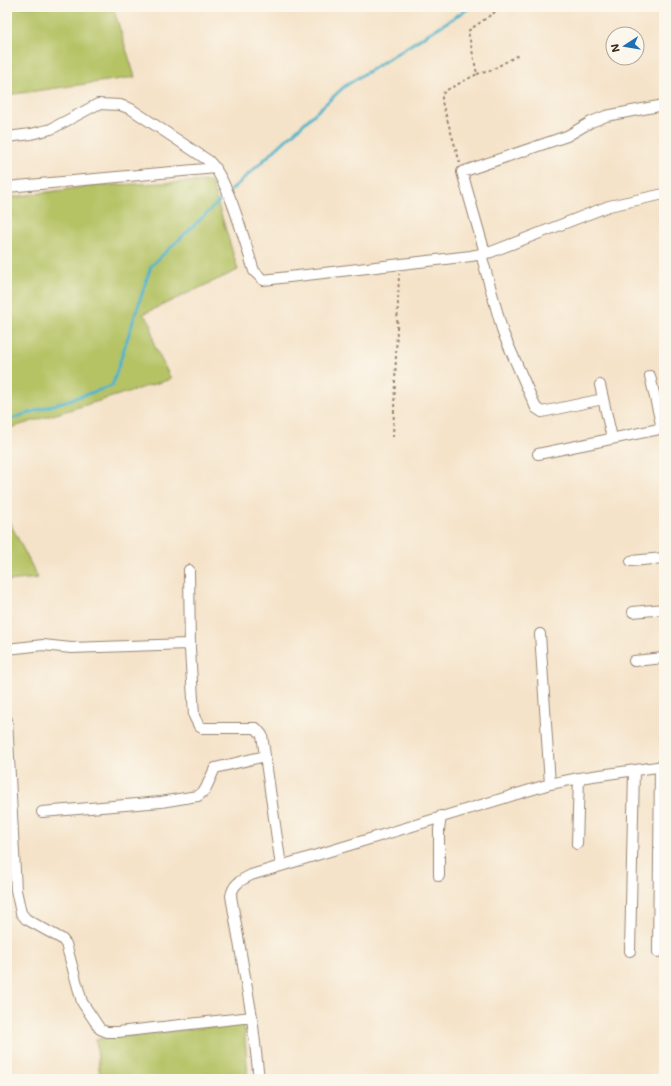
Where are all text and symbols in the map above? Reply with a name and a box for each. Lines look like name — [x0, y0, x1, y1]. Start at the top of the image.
north arrow — [605, 26, 645, 66]
text: N — [607, 43, 623, 54]

